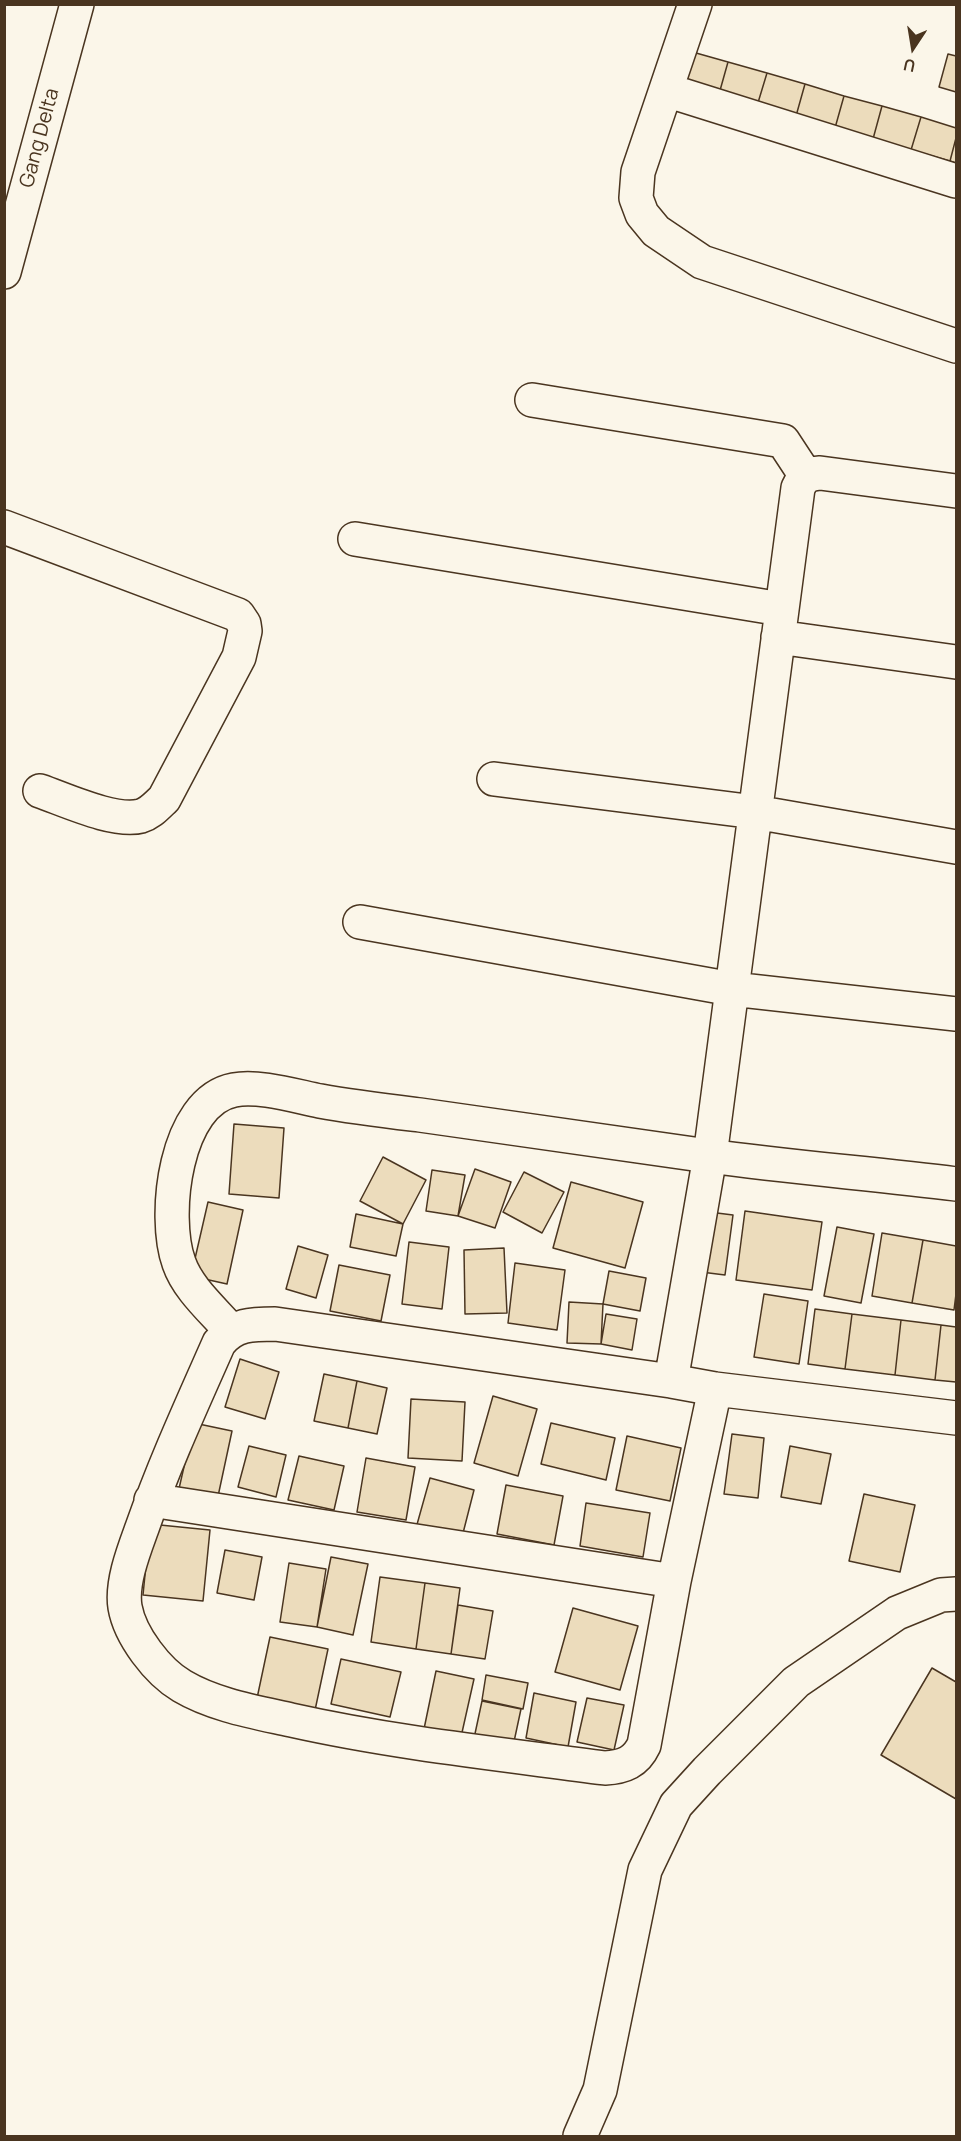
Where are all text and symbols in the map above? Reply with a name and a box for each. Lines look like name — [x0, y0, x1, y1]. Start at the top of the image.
north arrow — [883, 18, 943, 78]
text: U — [901, 54, 917, 78]
street label: Gang Delta — [15, 86, 65, 190]

